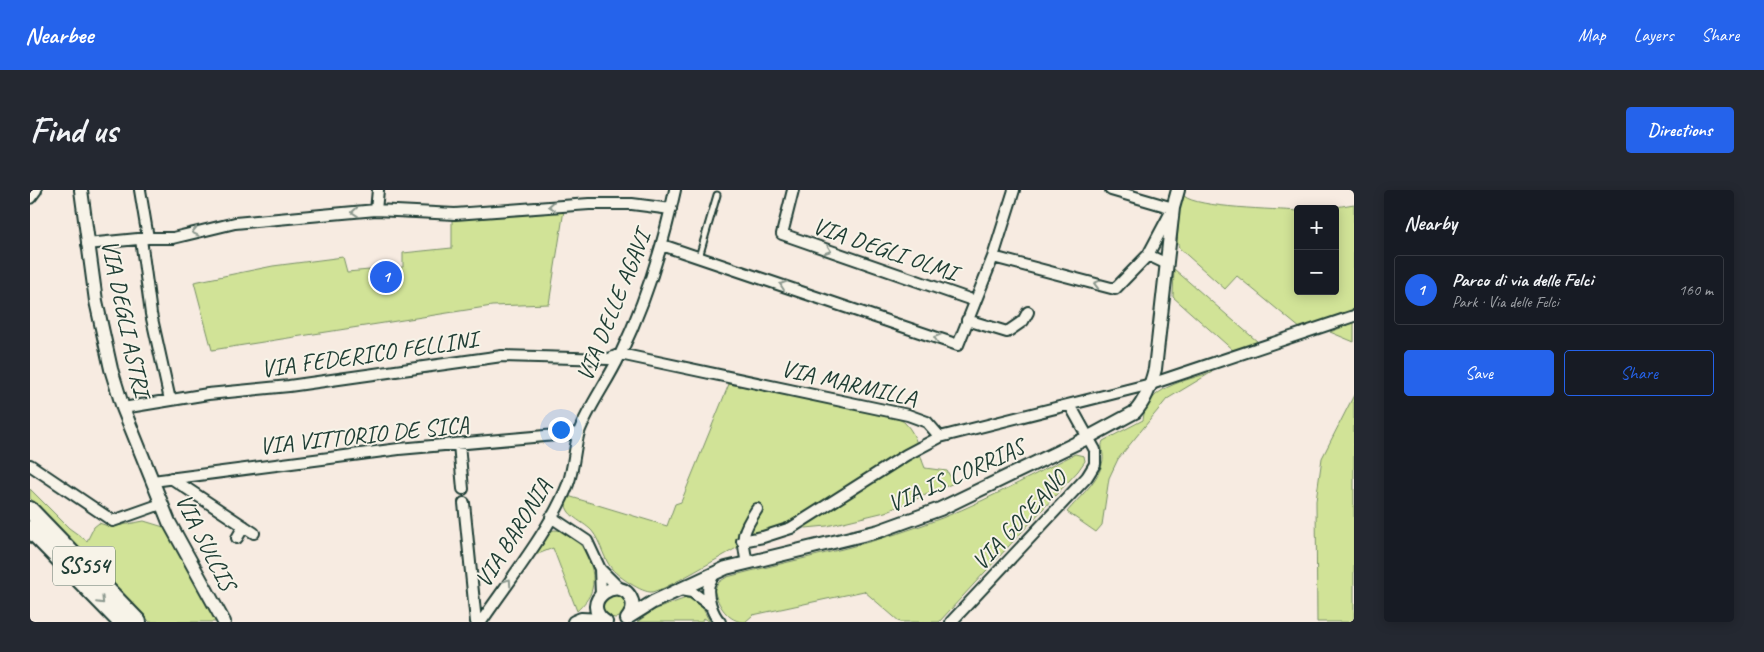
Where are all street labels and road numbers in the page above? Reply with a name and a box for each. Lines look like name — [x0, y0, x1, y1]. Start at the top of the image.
street label: VIA DEGLI OLMI — [809, 210, 965, 289]
street label: VIA DELLE AGAVI — [569, 222, 659, 385]
street label: VIA DEGLI ASTRI — [95, 237, 158, 403]
street label: VIA FEDERICO FELLINI — [259, 323, 483, 384]
street label: VIA MARMILLA — [778, 353, 921, 413]
street label: VIA VITTORIO DE SICA — [258, 409, 471, 461]
street label: VIA IS CORRIAS — [883, 430, 1032, 519]
street label: VIA GOCEANO — [965, 462, 1075, 576]
street label: VIA BARONIA — [468, 473, 559, 593]
street label: VIA SULCIS — [169, 489, 245, 598]
road number: SS554 — [53, 546, 115, 586]

